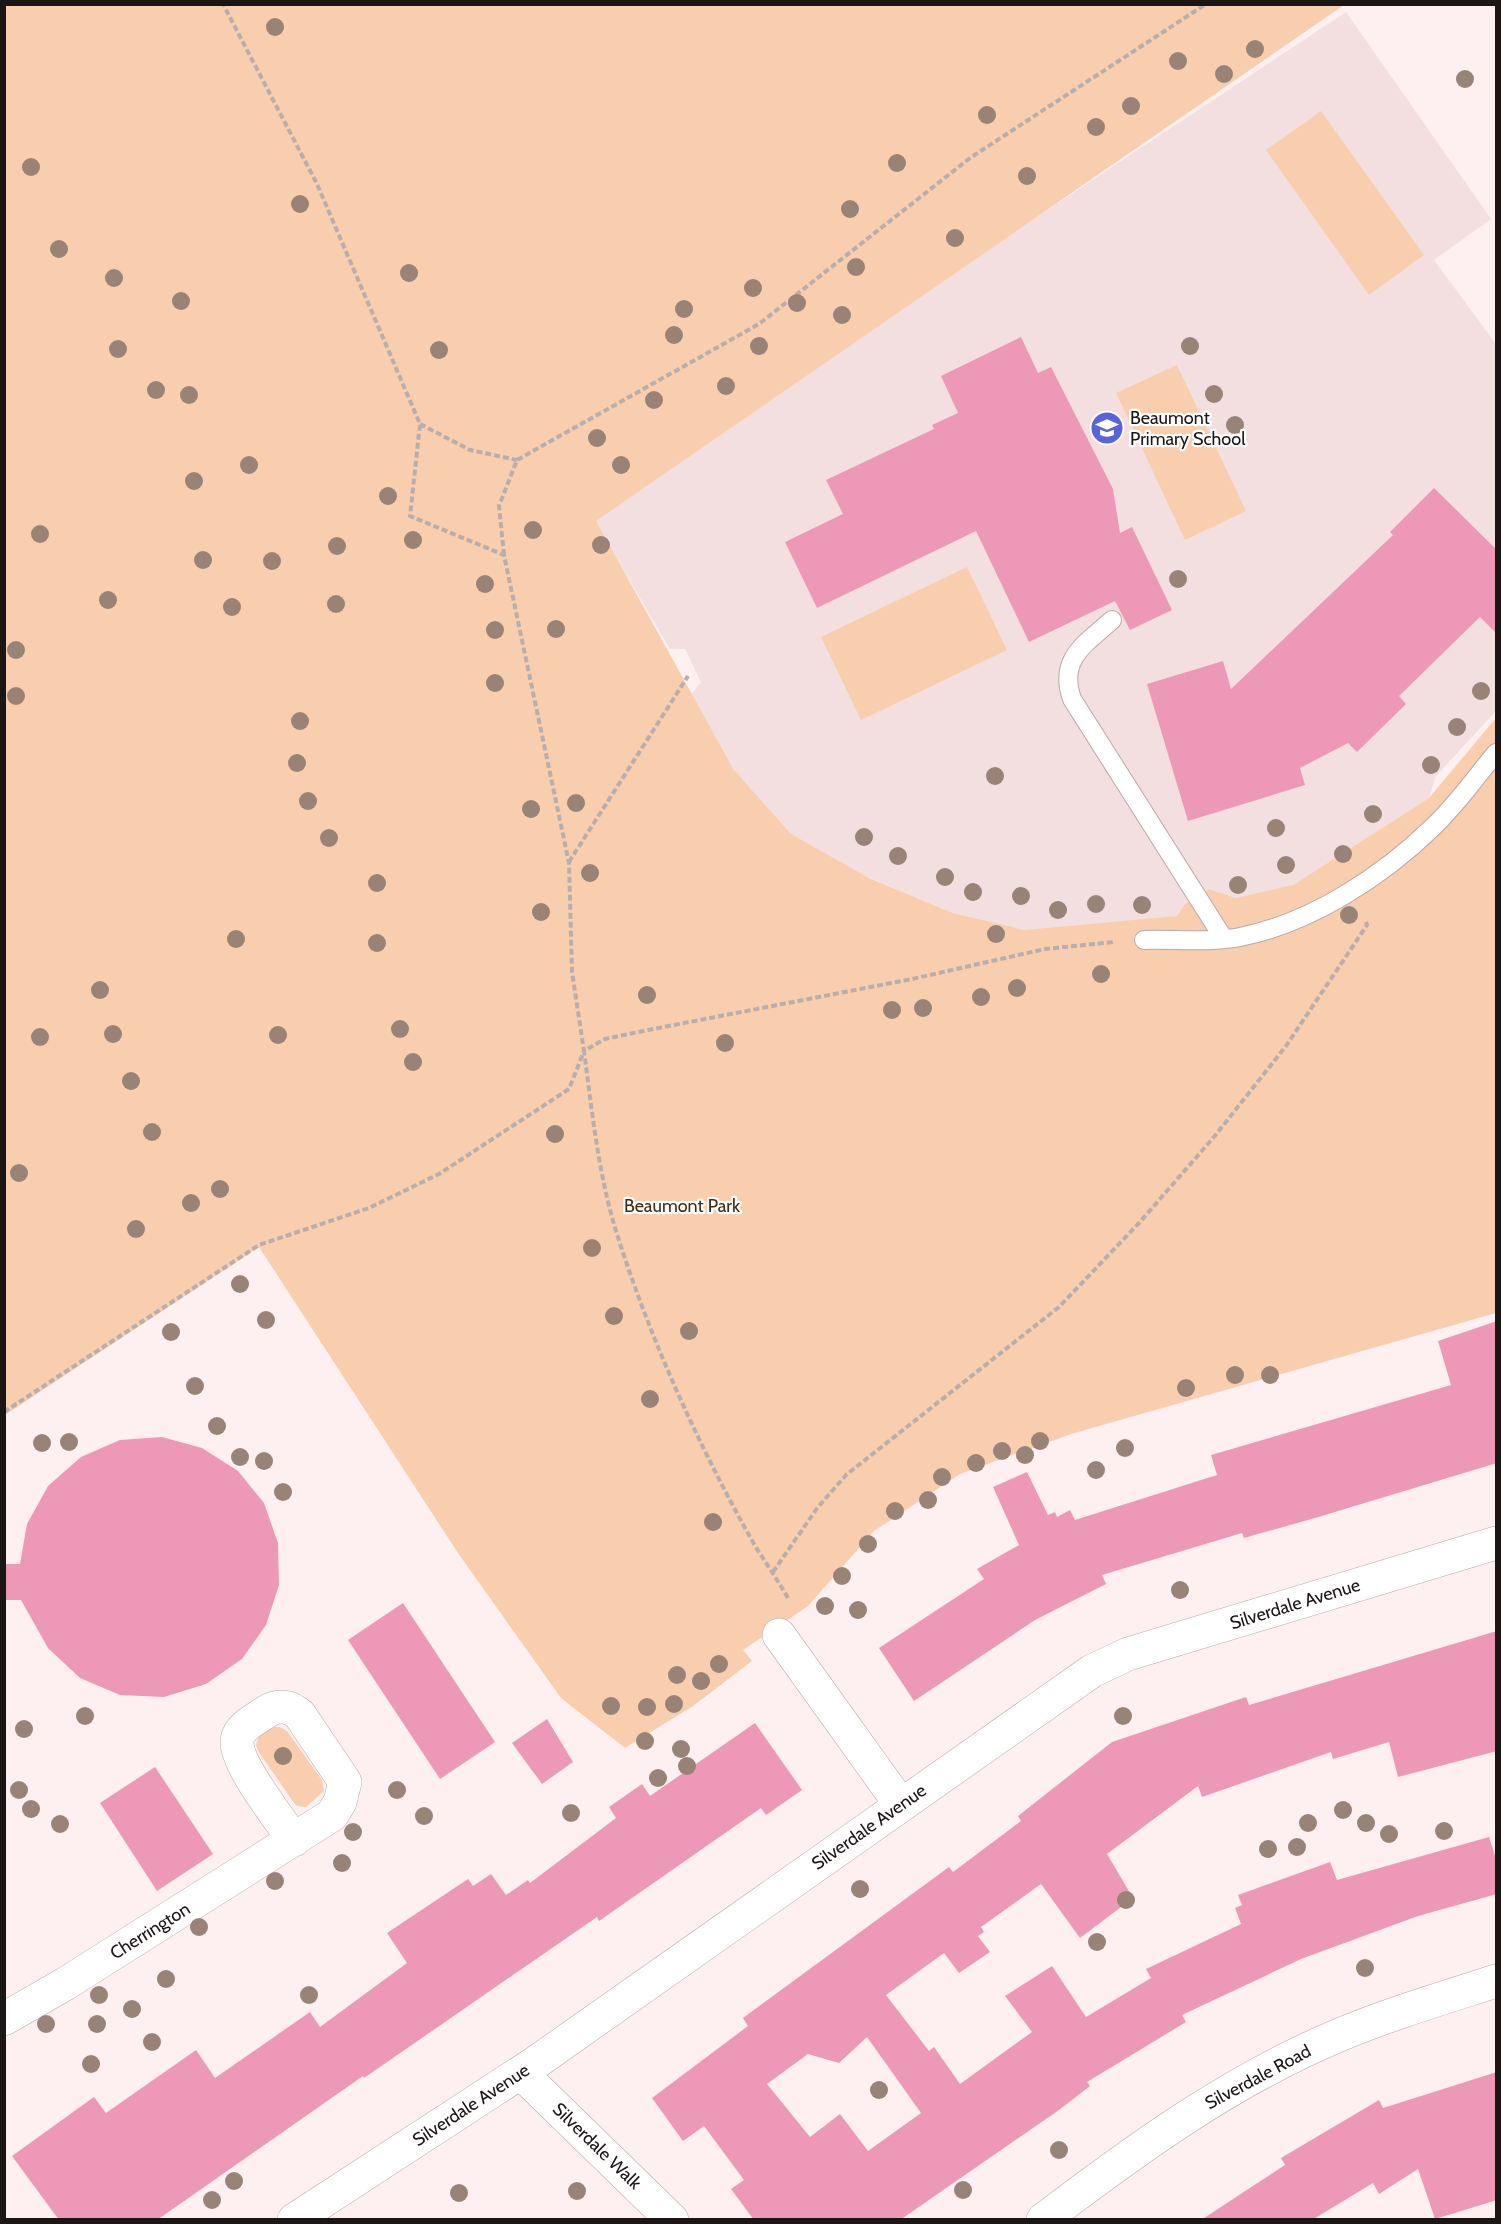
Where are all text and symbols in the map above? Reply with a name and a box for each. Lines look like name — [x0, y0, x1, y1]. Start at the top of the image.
place label: Beaumont Primary School — [1130, 407, 1246, 450]
school or university icon: Beaumont Primary School — [1089, 410, 1125, 446]
park label: Beaumont Park — [624, 1195, 741, 1217]
street label: Silverdale Avenue — [1227, 1574, 1363, 1634]
street label: Silverdale Avenue — [807, 1779, 931, 1875]
street label: Cherrington — [106, 1898, 194, 1964]
street label: Silverdale Road — [1201, 2040, 1315, 2114]
street label: Silverdale Avenue — [408, 2059, 534, 2151]
street label: Silverdale Walk — [548, 2098, 647, 2195]

